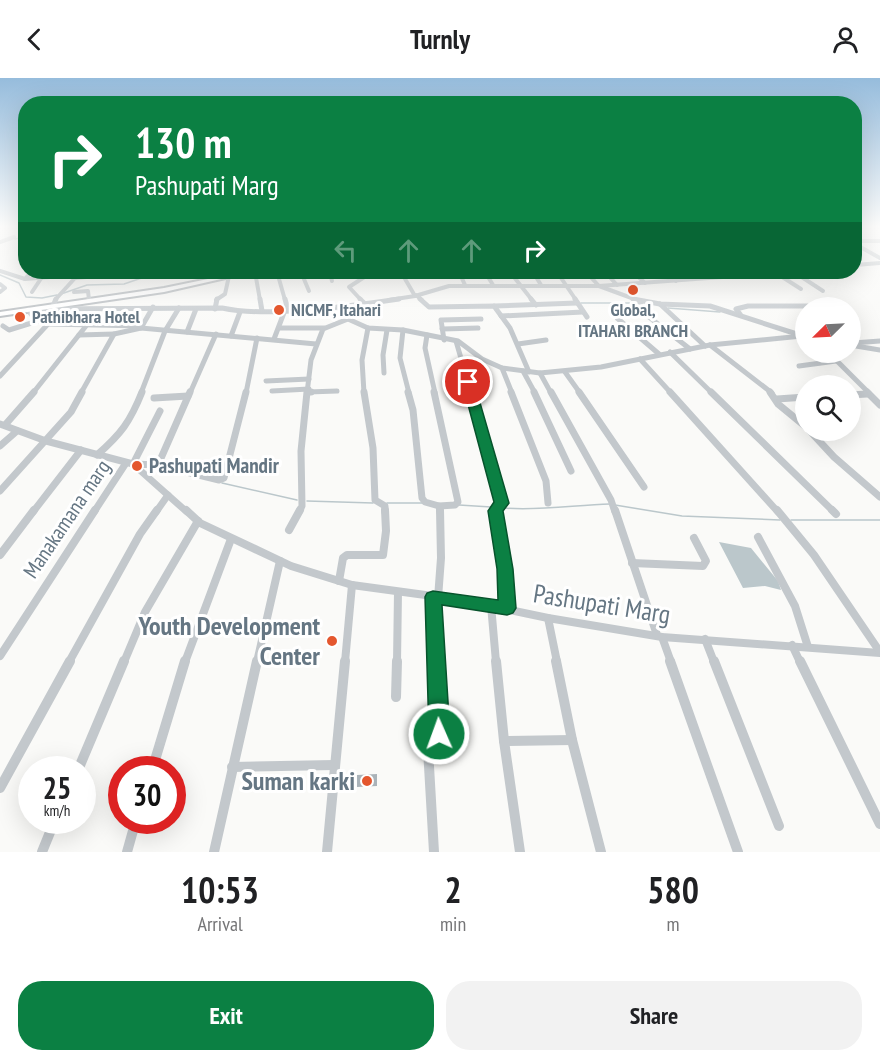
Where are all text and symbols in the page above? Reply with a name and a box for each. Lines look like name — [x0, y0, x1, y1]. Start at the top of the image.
text: Turnly — [410, 22, 470, 56]
icon: back — [18, 23, 51, 56]
icon: person — [829, 23, 862, 56]
text: 130 m — [135, 115, 232, 170]
icon: right — [36, 120, 114, 198]
text: Pashupati Marg — [135, 168, 279, 202]
icon: left — [329, 234, 362, 267]
icon: ahead — [392, 234, 425, 267]
icon: ahead — [455, 234, 488, 267]
icon: right — [518, 234, 551, 267]
marker: Global, ITAHARI BRANCH — [626, 283, 640, 297]
north arrow — [795, 297, 861, 363]
map controls — [795, 297, 861, 441]
place label: NICMF, Itahari — [291, 298, 381, 321]
place label: Global, ITAHARI BRANCH — [578, 298, 688, 342]
marker: NICMF, Itahari — [272, 303, 286, 317]
place label: Pathibhara Hotel — [32, 305, 140, 328]
marker: Pathibhara Hotel — [13, 310, 27, 324]
pin — [442, 356, 493, 407]
icon: arrive — [451, 365, 484, 398]
button: search — [795, 375, 861, 441]
place label: Pashupati Mandir — [149, 452, 280, 479]
street label: Manakamana marg — [17, 454, 116, 583]
marker: Pashupati Mandir — [130, 459, 144, 473]
street label: Pashupati Marg — [531, 576, 673, 631]
place label: Youth Development Center — [138, 609, 320, 672]
marker: Youth Development Center — [325, 634, 339, 648]
position arrow — [407, 702, 471, 766]
speed limit sign: 30 — [108, 756, 186, 834]
place label: Suman karki — [241, 764, 355, 797]
text: 25 — [43, 768, 71, 807]
marker: Suman karki — [360, 774, 374, 788]
text: km/h — [44, 801, 70, 820]
text: 10:53 — [181, 866, 259, 913]
text: 2 — [444, 866, 462, 913]
text: 580 — [647, 866, 699, 913]
text: Arrival — [197, 911, 243, 937]
text: min — [440, 911, 466, 937]
text: m — [667, 911, 680, 937]
button: Exit — [18, 981, 434, 1050]
button: Share — [446, 981, 862, 1050]

